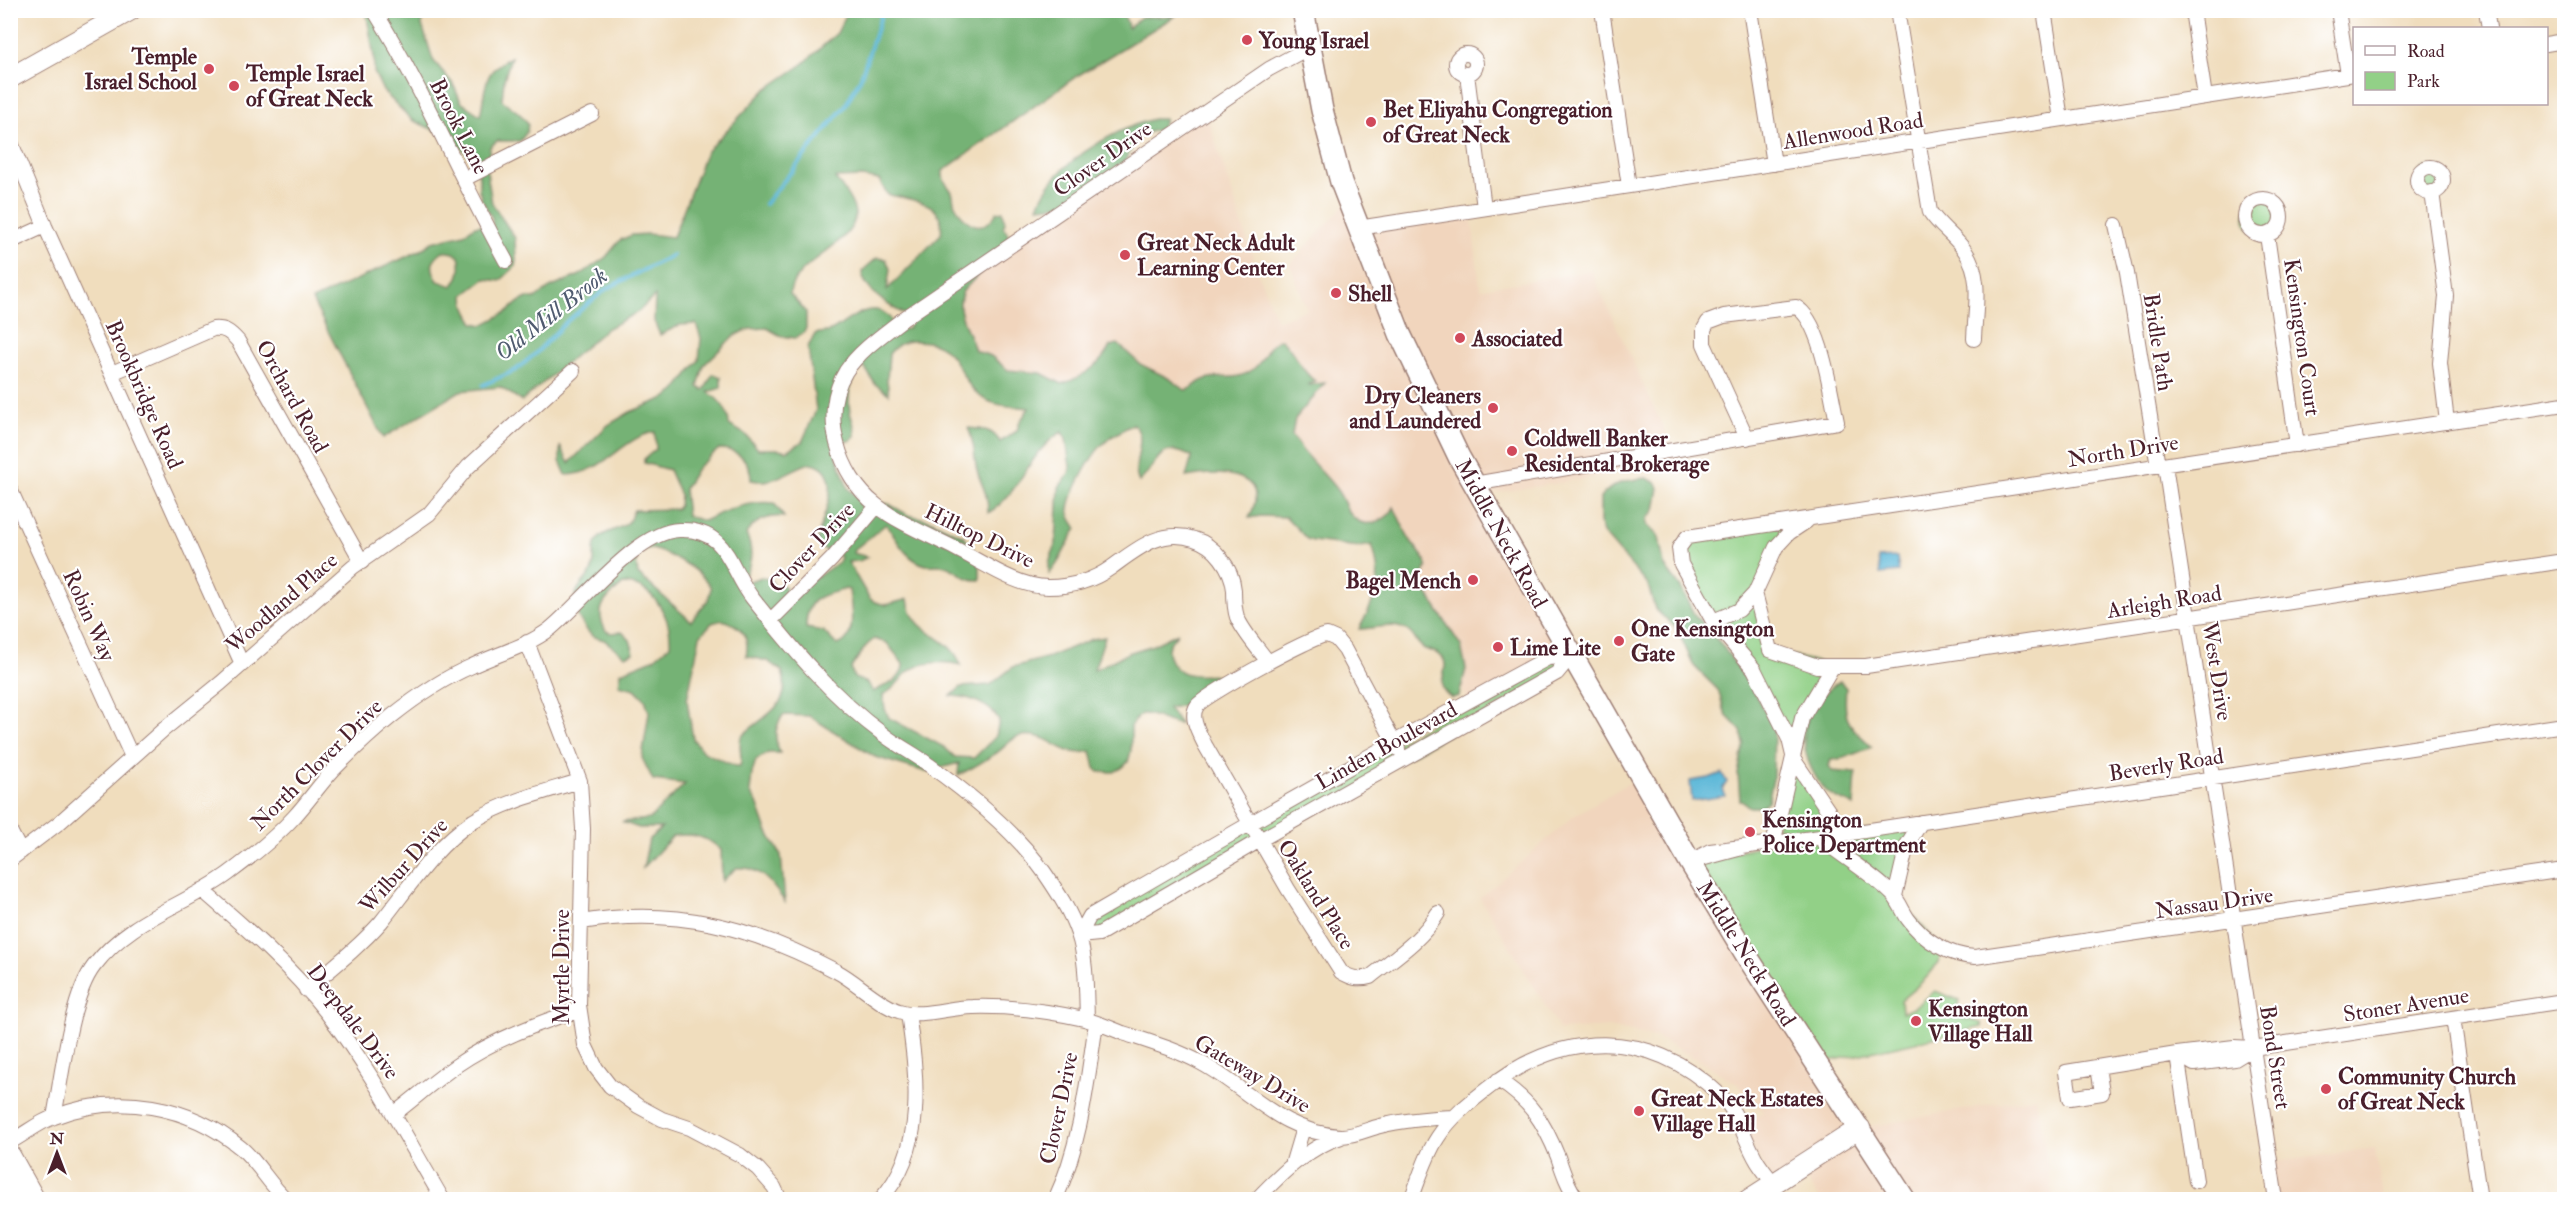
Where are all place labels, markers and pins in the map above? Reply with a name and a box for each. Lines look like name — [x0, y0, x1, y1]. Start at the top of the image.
place label: Young Israel — [1258, 27, 1370, 56]
marker: Young Israel — [1240, 33, 1254, 47]
place label: Temple Israel School — [85, 43, 198, 96]
place label: Temple Israel of Great Neck — [245, 60, 373, 113]
marker: Temple Israel School — [202, 62, 216, 76]
marker: Temple Israel of Great Neck — [227, 79, 241, 93]
place label: Bet Eliyahu Congregation of Great Neck — [1383, 96, 1613, 149]
marker: Bet Eliyahu Congregation of Great Neck — [1364, 115, 1378, 129]
place label: Great Neck Adult Learning Center — [1137, 229, 1296, 283]
marker: Great Neck Adult Learning Center — [1118, 248, 1132, 262]
place label: Shell — [1348, 280, 1393, 308]
marker: Shell — [1329, 286, 1343, 300]
place label: Associated — [1471, 325, 1563, 353]
marker: Associated — [1453, 331, 1467, 345]
place label: Dry Cleaners and Laundered — [1349, 382, 1481, 435]
marker: Dry Cleaners and Laundered — [1486, 401, 1500, 415]
place label: Coldwell Banker Residental Brokerage — [1524, 425, 1710, 479]
marker: Coldwell Banker Residental Brokerage — [1505, 444, 1519, 458]
place label: Bagel Mench — [1345, 567, 1461, 596]
marker: Bagel Mench — [1466, 573, 1480, 587]
place label: One Kensington Gate — [1631, 615, 1775, 668]
place label: Lime Lite — [1510, 634, 1601, 662]
marker: One Kensington Gate — [1612, 634, 1626, 648]
marker: Lime Lite — [1491, 640, 1505, 654]
place label: Kensington Police Department — [1762, 806, 1927, 860]
marker: Kensington Police Department — [1743, 825, 1757, 839]
place label: Kensington Village Hall — [1927, 995, 2033, 1049]
marker: Kensington Village Hall — [1909, 1014, 1923, 1028]
place label: Community Church of Great Neck — [2338, 1063, 2516, 1116]
marker: Community Church of Great Neck — [2319, 1082, 2333, 1096]
place label: Great Neck Estates Village Hall — [1650, 1085, 1824, 1139]
marker: Great Neck Estates Village Hall — [1632, 1104, 1646, 1118]

